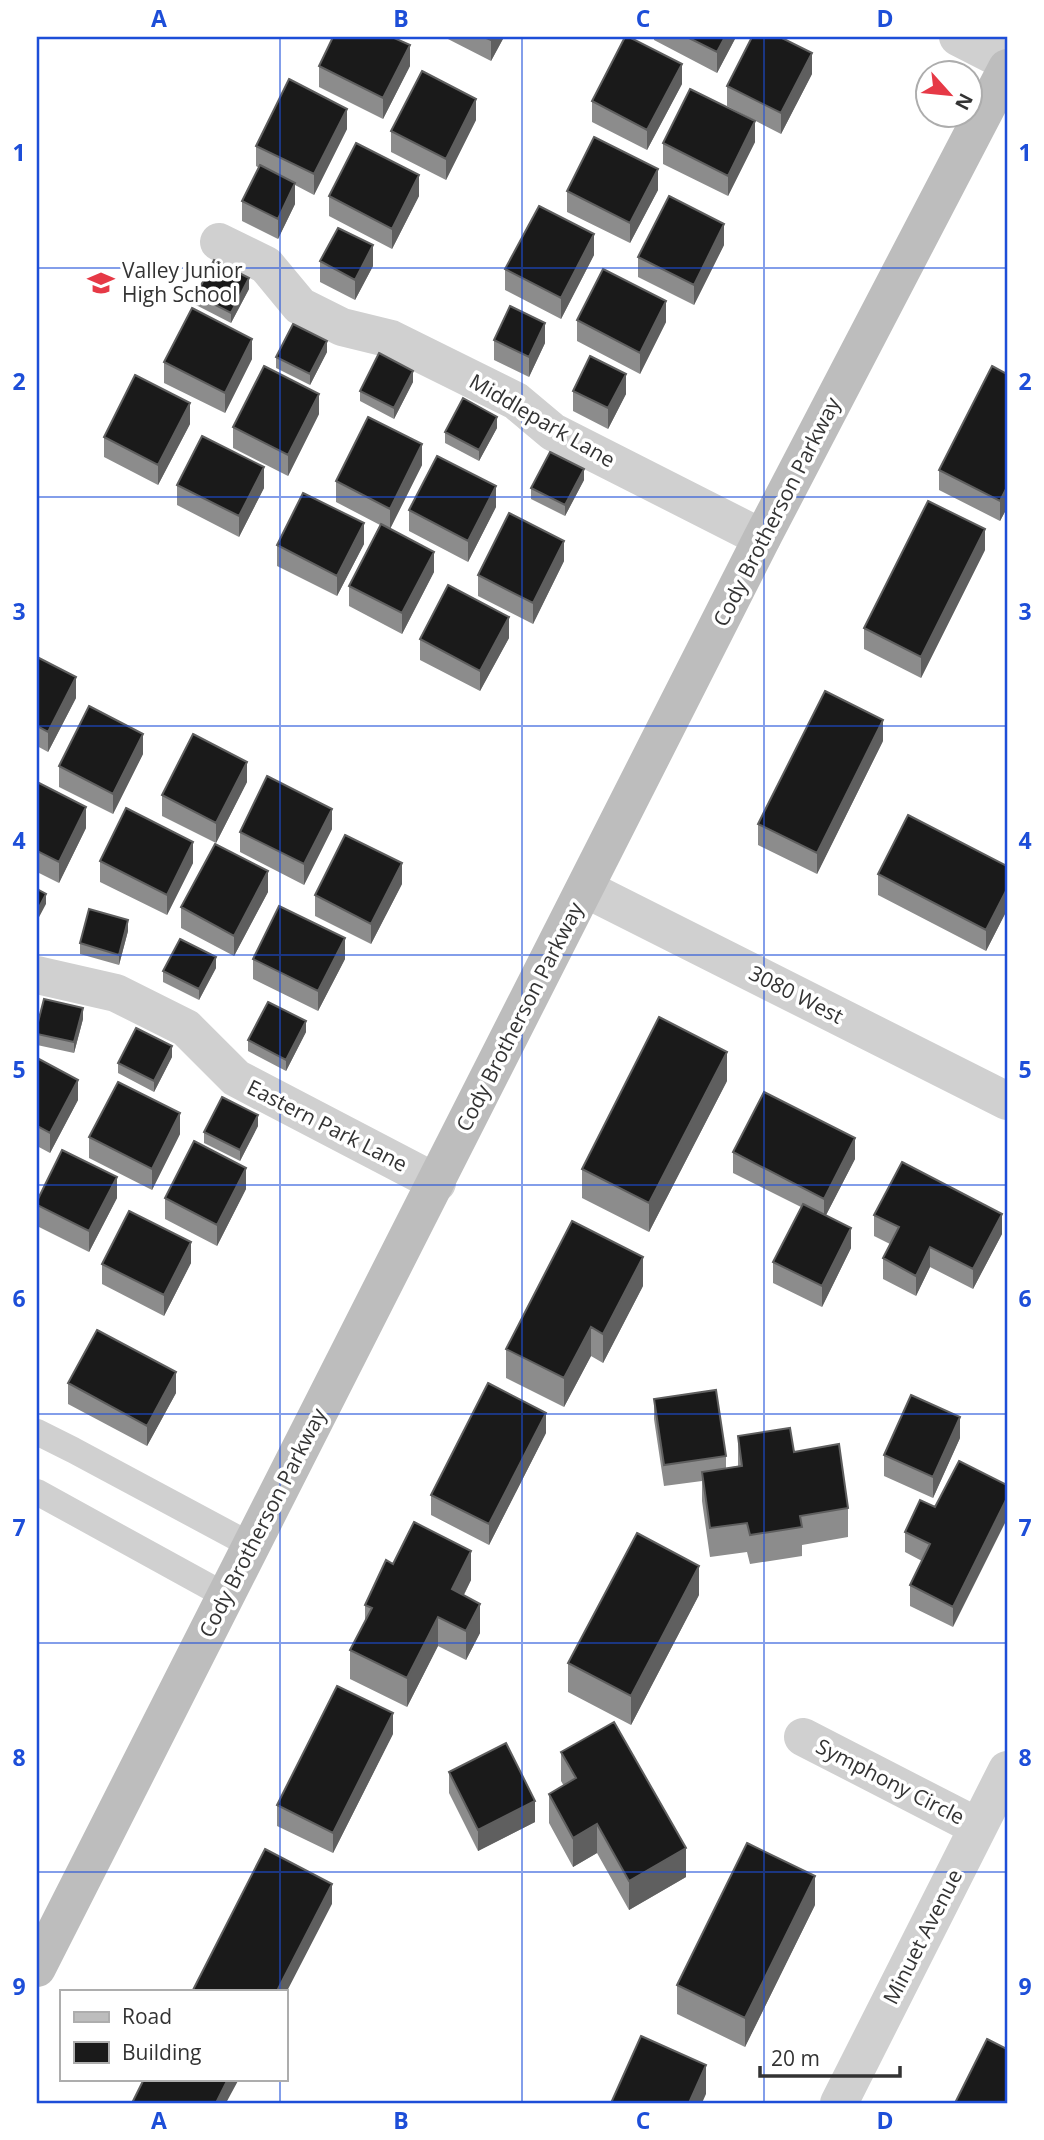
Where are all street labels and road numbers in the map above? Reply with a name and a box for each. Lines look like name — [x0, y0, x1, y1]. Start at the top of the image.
street label: Middlepark Lane — [465, 367, 620, 473]
street label: Cody Brotherson Parkway — [706, 392, 846, 631]
street label: Cody Brotherson Parkway — [449, 897, 589, 1136]
street label: 3080 West — [745, 958, 848, 1030]
street label: Eastern Park Lane — [243, 1073, 412, 1178]
street label: Cody Brotherson Parkway — [192, 1403, 332, 1642]
street label: Symphony Circle — [811, 1732, 969, 1831]
street label: Minuet Avenue — [876, 1864, 968, 2009]

